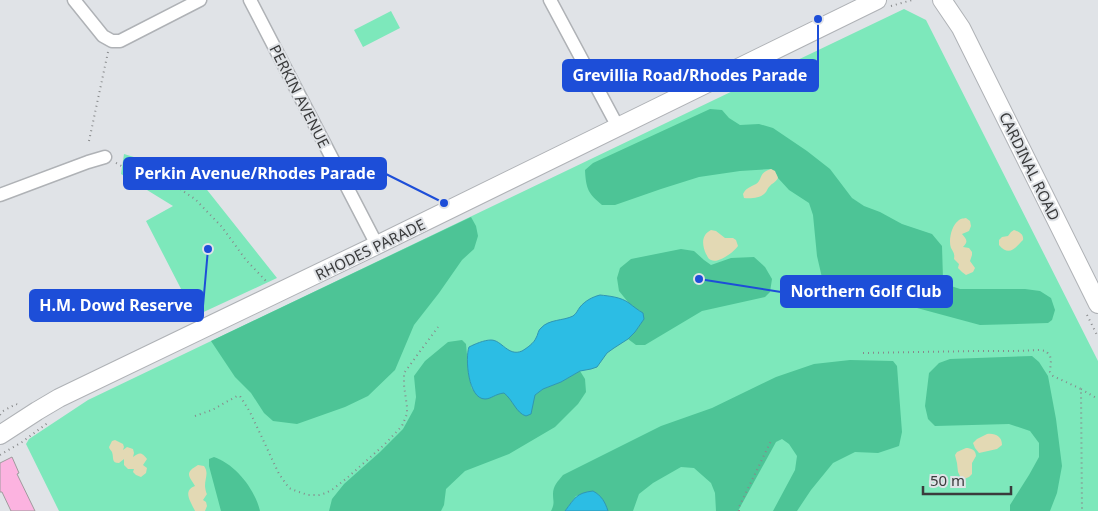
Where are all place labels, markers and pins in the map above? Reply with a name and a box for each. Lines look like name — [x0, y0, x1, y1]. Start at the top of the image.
callout: Grevillia Road/Rhodes Parade — [563, 60, 818, 91]
callout: Perkin Avenue/Rhodes Parade — [124, 158, 386, 189]
callout: Northern Golf Club — [781, 276, 952, 307]
callout: H.M. Dowd Reserve — [30, 290, 203, 321]

